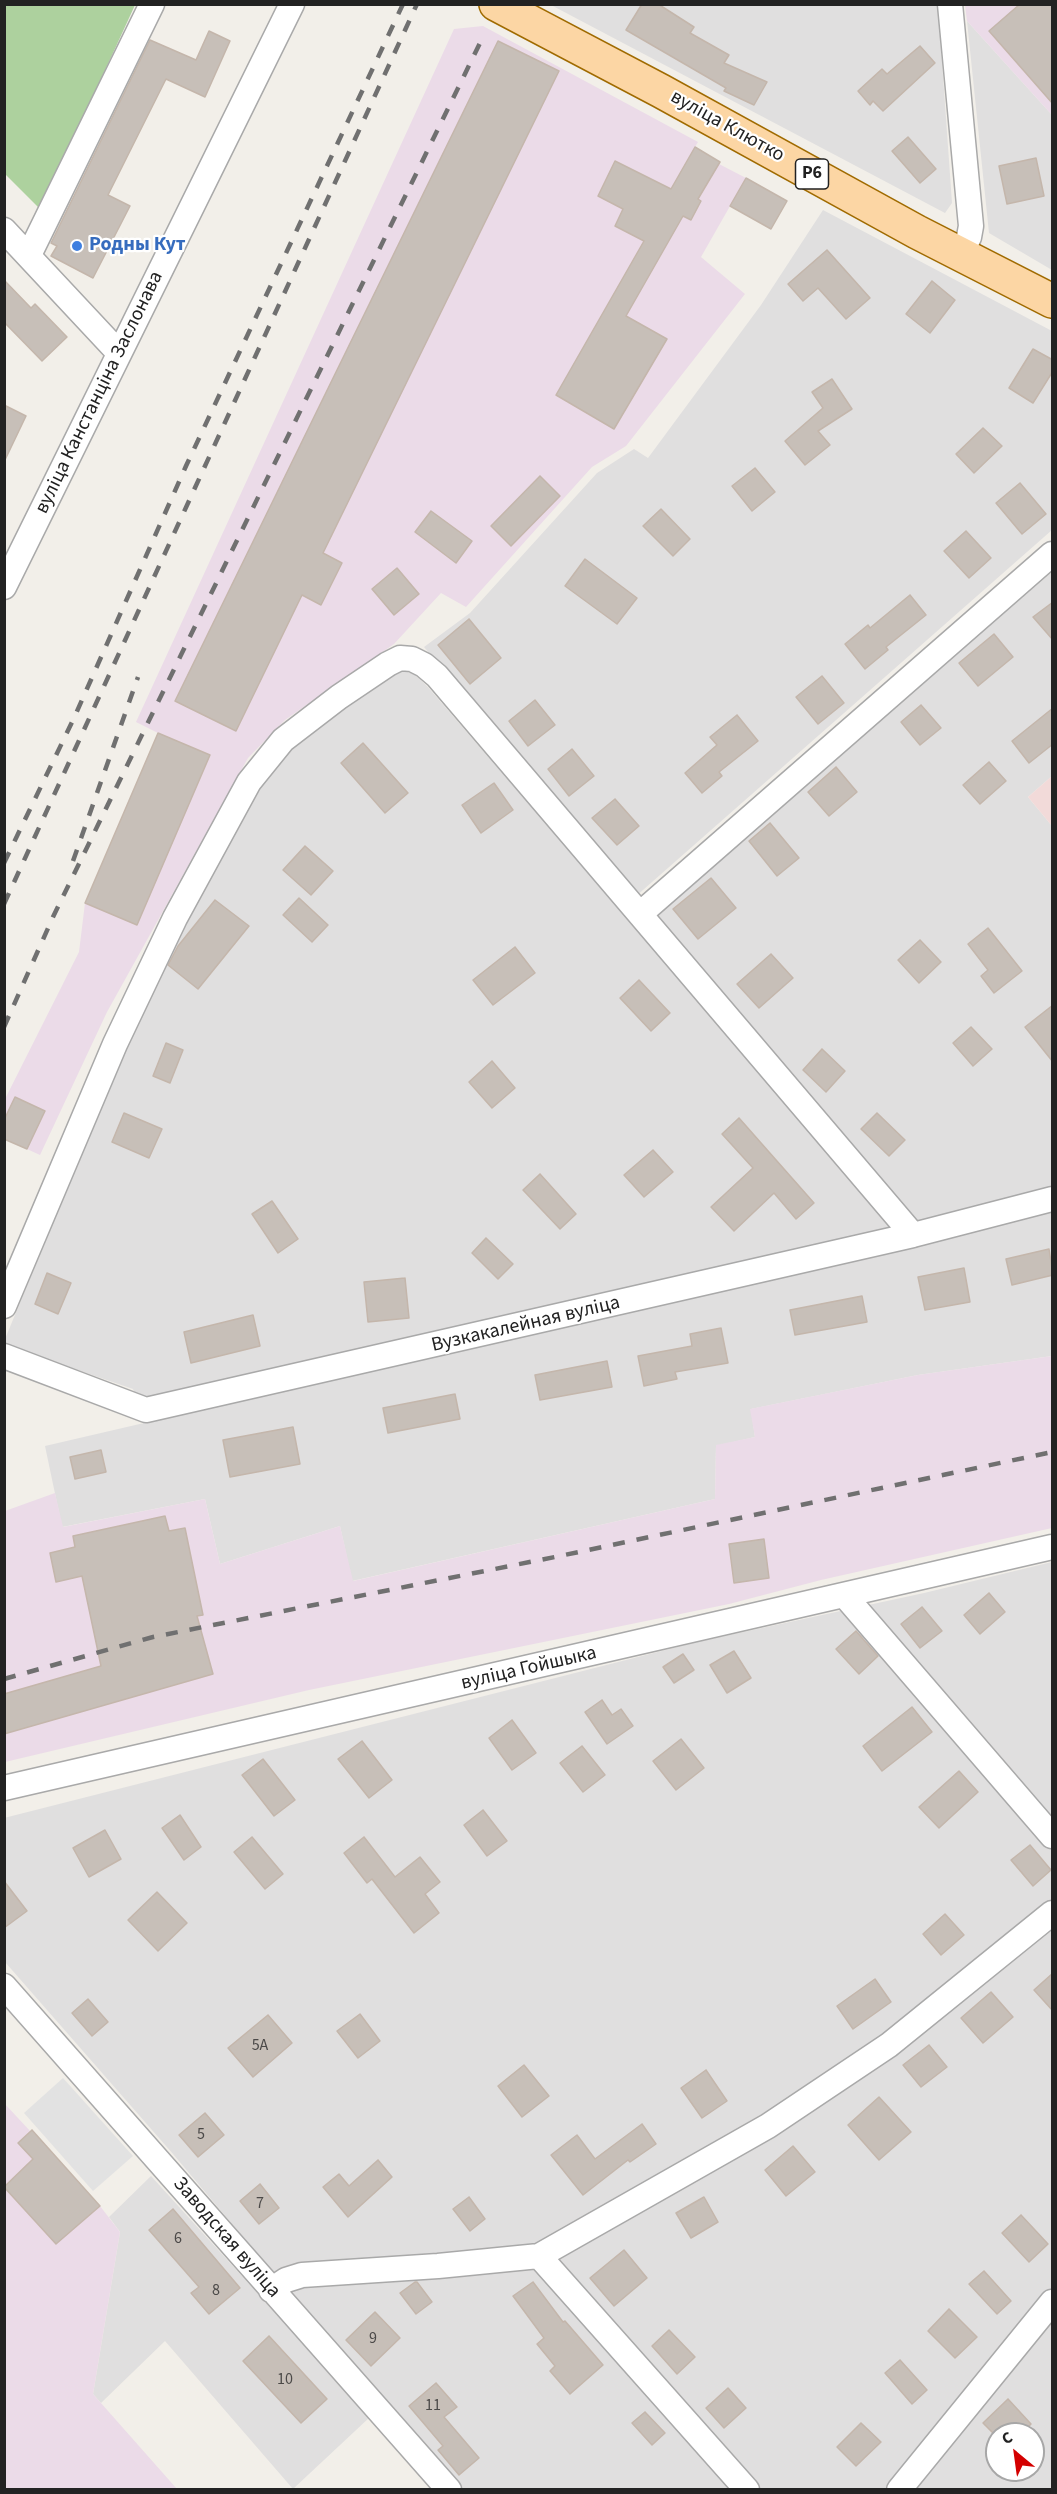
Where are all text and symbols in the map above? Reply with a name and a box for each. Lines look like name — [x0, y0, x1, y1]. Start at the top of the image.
street label: вуліца Клютко — [666, 86, 788, 168]
road number: Р6 — [796, 159, 828, 189]
place label: Родны Кут — [89, 234, 186, 258]
marker: Родны Кут — [70, 239, 84, 253]
street label: вуліца Канстанціна Заслонава — [31, 268, 169, 518]
street label: Вузкакалейная вуліца — [429, 1292, 623, 1358]
street label: вуліца Гойшыка — [459, 1642, 599, 1696]
house number: 5А — [252, 2036, 268, 2056]
house number: 5 — [197, 2125, 205, 2145]
street label: Заводская вуліца — [167, 2173, 285, 2303]
house number: 7 — [256, 2194, 264, 2214]
house number: 6 — [174, 2229, 182, 2249]
house number: 8 — [212, 2281, 220, 2301]
house number: 9 — [369, 2329, 377, 2349]
house number: 10 — [277, 2370, 293, 2390]
house number: 11 — [425, 2396, 441, 2416]
north arrow — [985, 2422, 1045, 2482]
text: С — [998, 2426, 1017, 2450]

